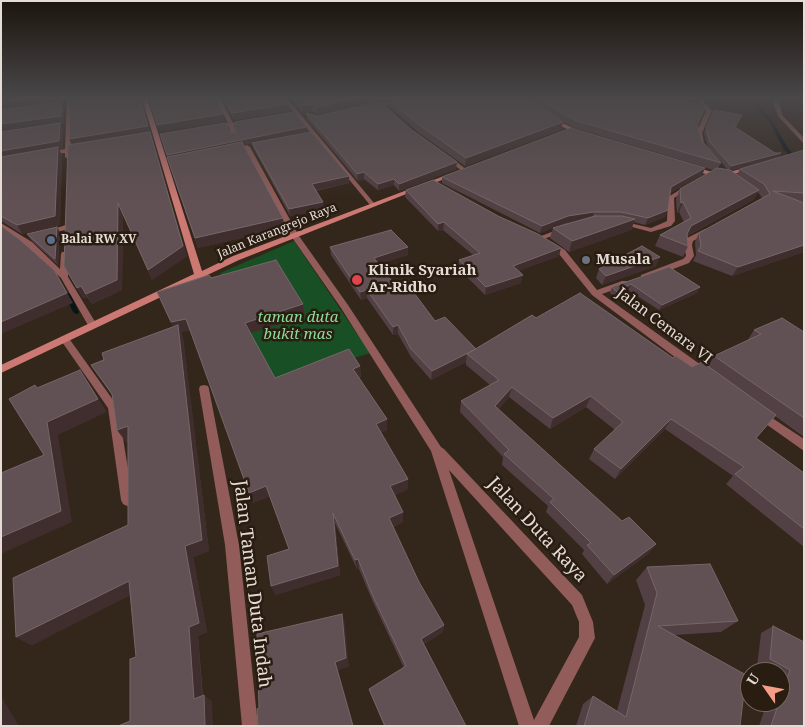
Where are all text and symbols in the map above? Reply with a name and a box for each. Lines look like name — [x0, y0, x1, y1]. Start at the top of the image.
street label: Jalan Karangrejo Raya — [215, 200, 339, 262]
place label: Balai RW XV — [61, 233, 136, 247]
marker: Balai RW XV — [45, 234, 57, 246]
place label: Musala — [596, 251, 651, 269]
marker: Musala — [580, 254, 592, 266]
place label: Klinik Syariah Ar-Ridho — [368, 262, 477, 297]
marker: Klinik Syariah Ar-Ridho — [350, 273, 364, 287]
street label: Jalan Cemara VI — [613, 284, 715, 368]
park label: taman duta bukit mas — [257, 309, 339, 344]
street label: Jalan Duta Raya — [483, 473, 591, 587]
street label: Jalan Taman Duta Indah — [229, 479, 275, 689]
north arrow — [740, 662, 790, 712]
text: U — [742, 670, 764, 689]

